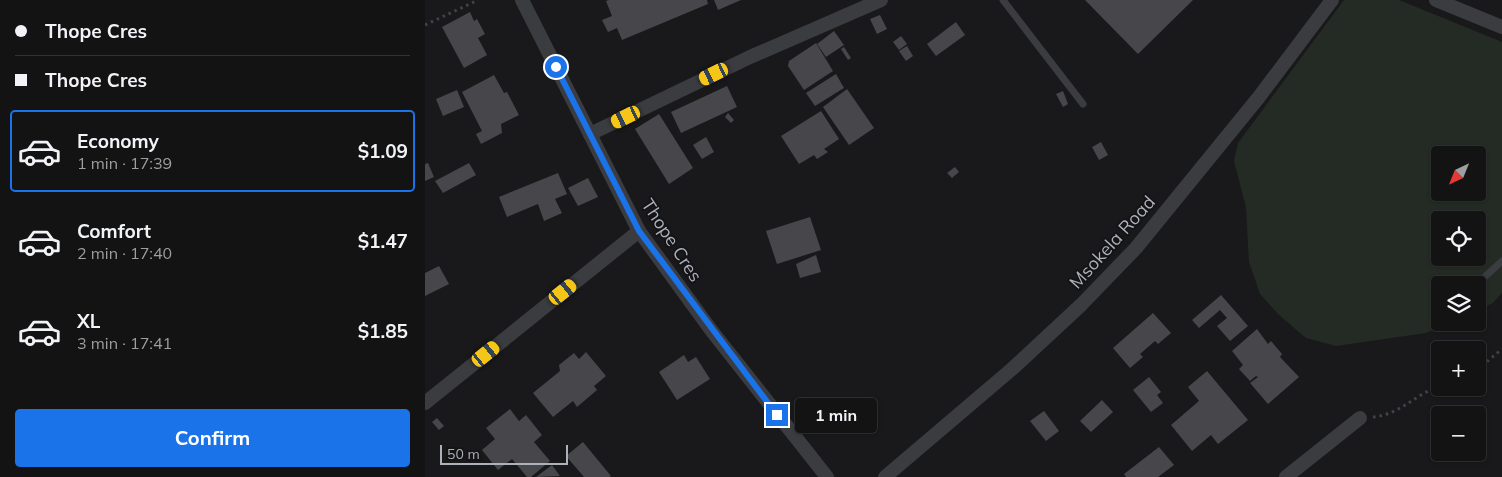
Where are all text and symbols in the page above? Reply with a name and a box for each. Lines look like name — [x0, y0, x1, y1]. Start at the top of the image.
text: Thope Cres — [45, 19, 147, 43]
route start — [545, 56, 567, 78]
car — [697, 61, 730, 87]
text: Thope Cres — [45, 68, 147, 92]
car — [609, 104, 642, 130]
icon: car — [17, 129, 62, 174]
text: Economy — [77, 129, 159, 153]
text: $1.09 — [358, 139, 408, 163]
north arrow — [1431, 146, 1486, 201]
map controls — [1431, 146, 1486, 461]
text: 1 min · 17:39 — [77, 153, 172, 173]
street label: Msokela Road — [1064, 191, 1160, 293]
street label: Thope Cres — [637, 194, 707, 286]
button: locate — [1431, 211, 1486, 266]
icon: car — [17, 219, 62, 264]
text: Comfort — [77, 219, 151, 243]
text: $1.47 — [358, 229, 408, 253]
text: 2 min · 17:40 — [77, 243, 172, 263]
button: layers — [1431, 276, 1486, 331]
car — [546, 277, 579, 307]
icon: car — [17, 309, 62, 354]
text: XL — [77, 309, 100, 333]
text: $1.85 — [358, 319, 408, 343]
text: 3 min · 17:41 — [77, 333, 172, 353]
car — [469, 339, 502, 369]
button: + — [1431, 341, 1486, 396]
callout: 1 min — [795, 398, 877, 432]
route end — [766, 404, 788, 426]
text: 1 min — [815, 405, 857, 425]
button: − — [1431, 406, 1486, 461]
button: Confirm — [15, 409, 410, 467]
scale bar — [440, 442, 567, 465]
text: 50 m — [447, 445, 480, 463]

